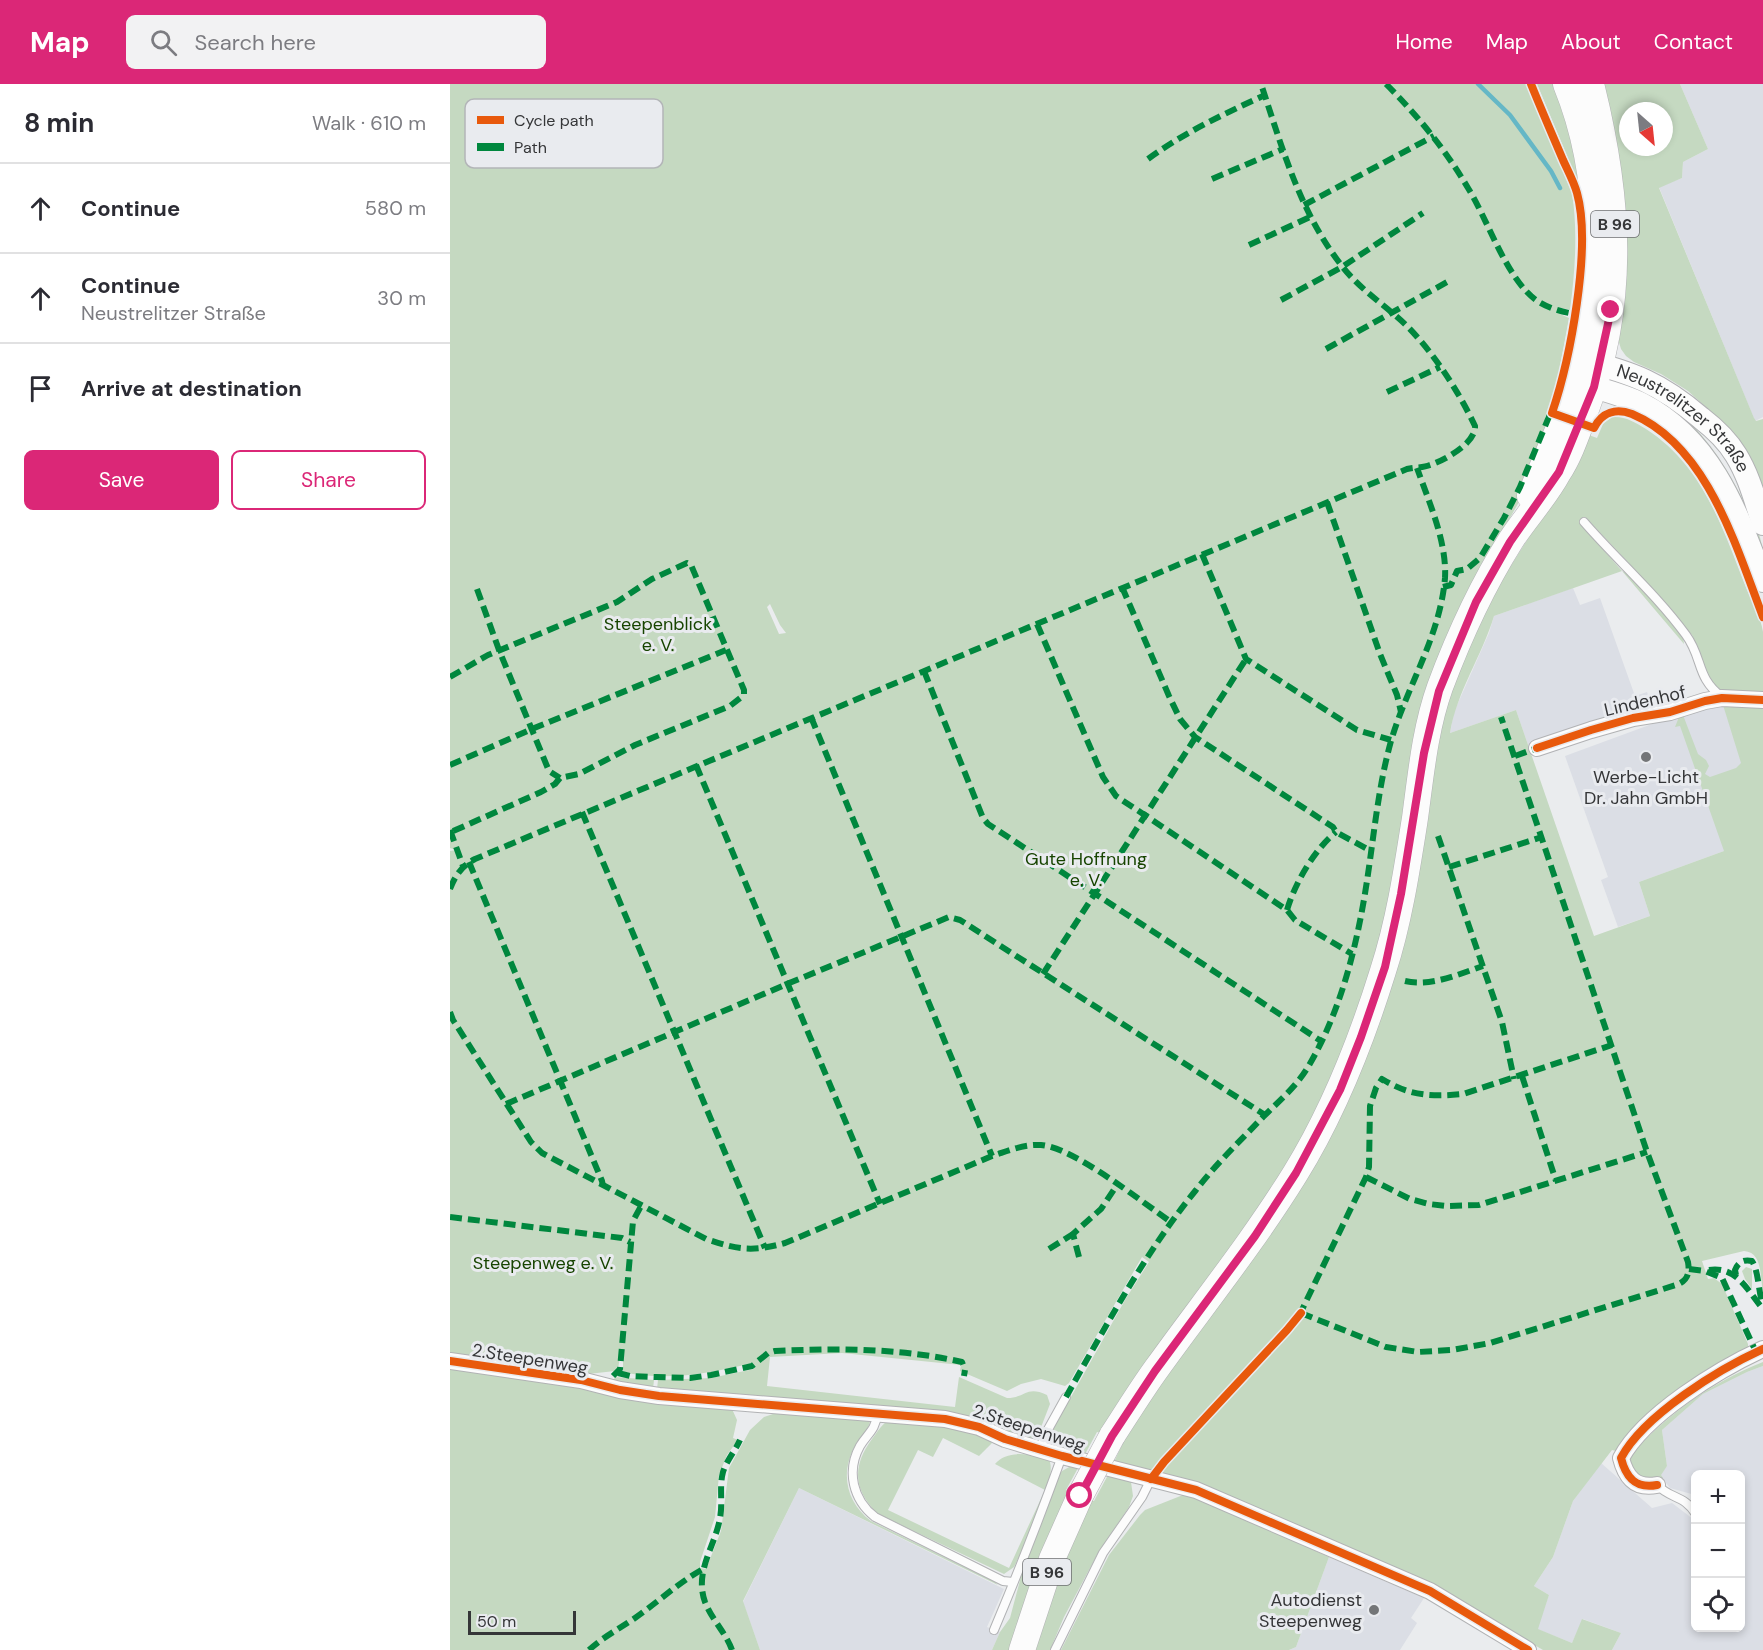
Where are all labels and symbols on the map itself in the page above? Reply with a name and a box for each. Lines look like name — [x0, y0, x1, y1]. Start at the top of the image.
legend — [465, 99, 663, 168]
north arrow — [1619, 102, 1673, 156]
text: Cycle path — [514, 110, 594, 131]
text: Path — [514, 137, 547, 158]
road number: B 96 — [1591, 211, 1639, 237]
route end — [1597, 296, 1623, 322]
street label: Neustrelitzer Straße — [1614, 359, 1755, 476]
park label: Steepenblick e. V. — [604, 612, 712, 657]
street label: Lindenhof — [1602, 680, 1688, 722]
marker: Werbe-Licht Dr. Jahn GmbH — [1639, 750, 1653, 764]
place label: Werbe-Licht Dr. Jahn GmbH — [1584, 765, 1708, 810]
park label: Gute Hoffnung e. V. — [1025, 847, 1147, 892]
park label: Steepenweg e. V. — [473, 1251, 613, 1275]
street label: 2.Steepenweg — [470, 1338, 590, 1380]
street label: 2.Steepenweg — [970, 1399, 1088, 1457]
route start — [1066, 1482, 1092, 1508]
road number: B 96 — [1023, 1559, 1071, 1585]
place label: Autodienst Steepenweg — [1259, 1588, 1362, 1633]
marker: Autodienst Steepenweg — [1367, 1603, 1381, 1617]
scale bar — [468, 1608, 576, 1636]

